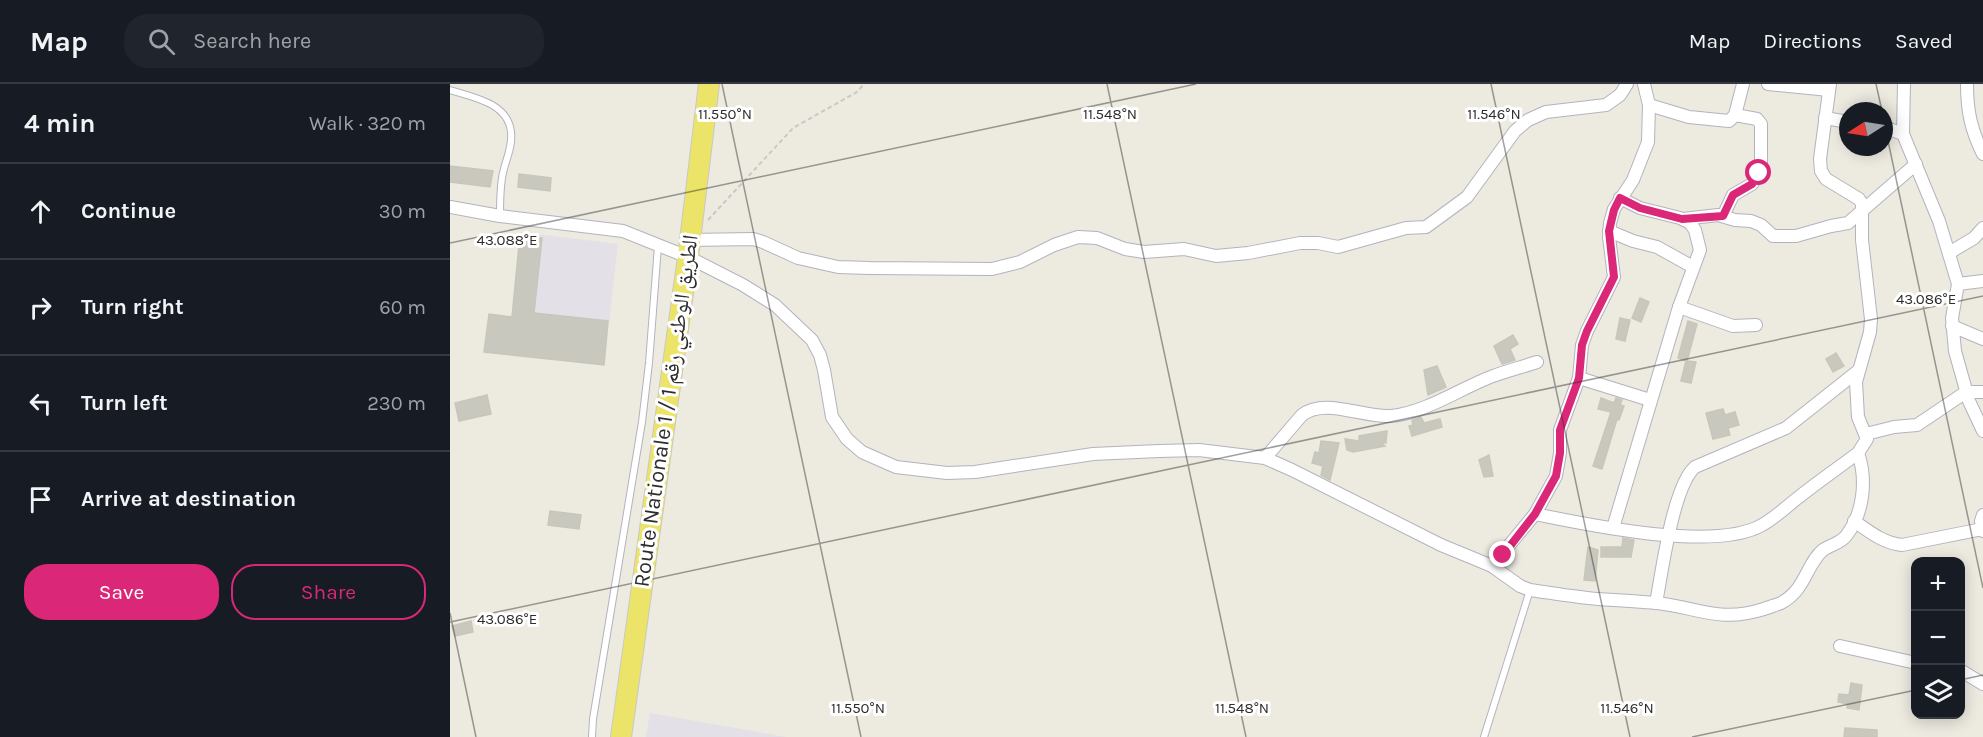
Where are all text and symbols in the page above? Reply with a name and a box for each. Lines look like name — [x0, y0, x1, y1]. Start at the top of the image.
search box — [124, 14, 544, 68]
text: Map — [30, 25, 88, 58]
icon: search — [145, 25, 178, 58]
text: Search here — [193, 28, 311, 54]
text: Map — [1689, 29, 1730, 53]
text: Directions — [1763, 29, 1862, 53]
text: Saved — [1895, 29, 1953, 53]
north arrow — [1839, 102, 1893, 156]
text: 11.550°N — [698, 105, 752, 123]
text: 11.548°N — [1083, 105, 1137, 123]
text: 11.546°N — [1467, 105, 1521, 123]
text: 4 min — [24, 108, 95, 139]
text: Walk · 320 m — [309, 112, 426, 135]
route start — [1745, 159, 1771, 185]
icon: ahead — [24, 195, 57, 228]
text: Continue — [81, 198, 176, 224]
text: 30 m — [379, 200, 426, 223]
text: 43.088°E — [477, 231, 537, 249]
street label: Route Nationale 1 / الطريق الوطني رقم 1 — [628, 233, 707, 589]
text: 43.086°E — [1896, 290, 1956, 308]
icon: right — [24, 291, 57, 324]
text: Turn right — [81, 294, 184, 320]
text: 60 m — [379, 296, 426, 319]
icon: left — [24, 387, 57, 420]
text: Turn left — [81, 390, 168, 416]
text: 230 m — [367, 392, 426, 415]
icon: arrive — [24, 483, 57, 516]
text: Arrive at destination — [81, 486, 296, 512]
route end — [1489, 541, 1515, 567]
map controls — [1911, 557, 1965, 719]
button: + — [1911, 557, 1965, 611]
button: Save — [24, 564, 219, 620]
button: Share — [231, 564, 426, 620]
text: 43.086°E — [477, 610, 537, 628]
button: − — [1911, 611, 1965, 665]
button: layers — [1911, 665, 1965, 719]
text: 11.550°N — [831, 699, 885, 717]
text: 11.548°N — [1215, 699, 1269, 717]
text: 11.546°N — [1600, 699, 1654, 717]

